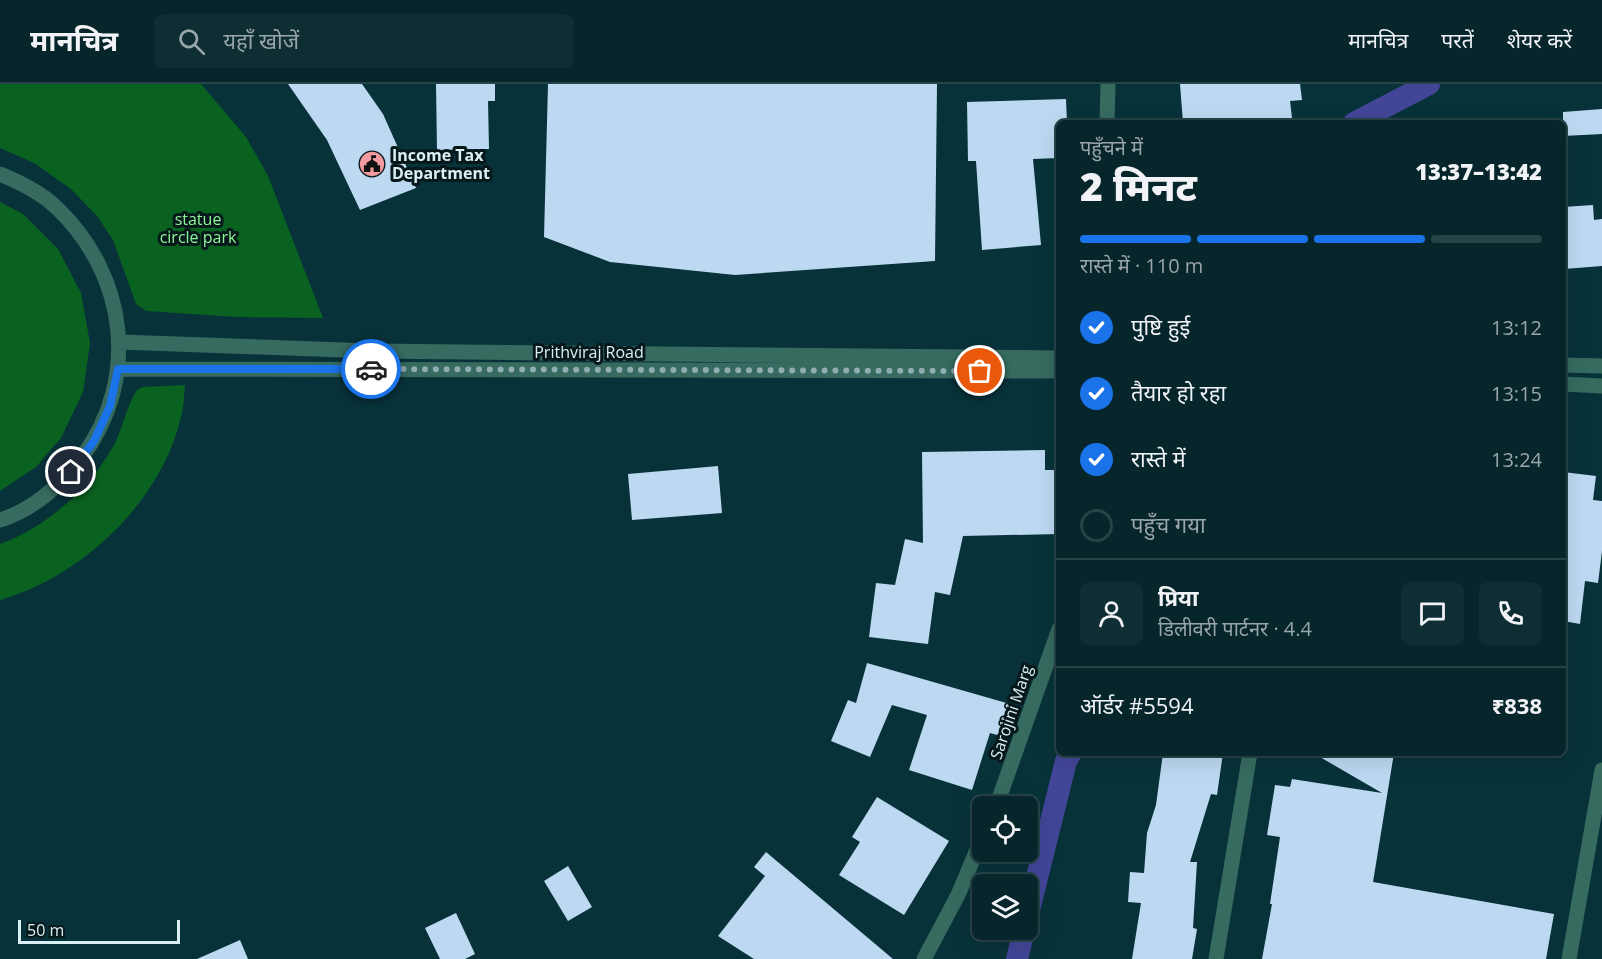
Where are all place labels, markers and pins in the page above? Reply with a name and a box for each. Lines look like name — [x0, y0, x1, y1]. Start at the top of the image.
place label: Income Tax Department — [392, 144, 490, 184]
public building icon: Income Tax Department — [357, 149, 387, 179]
pin — [954, 345, 1005, 396]
pin — [45, 446, 96, 497]

